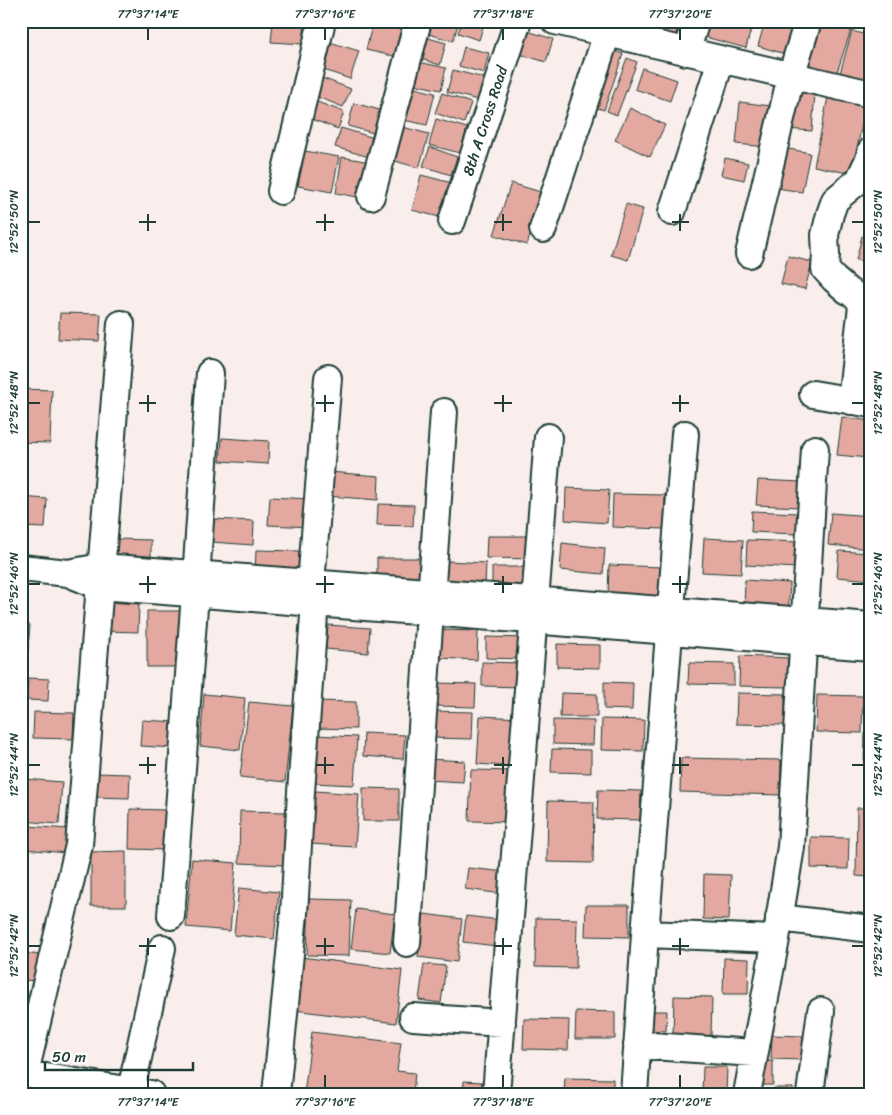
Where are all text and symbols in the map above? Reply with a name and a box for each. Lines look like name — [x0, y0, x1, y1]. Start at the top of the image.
text: 77°37'14"E — [117, 3, 180, 25]
text: 77°37'16"E — [295, 3, 357, 25]
text: 77°37'18"E — [473, 3, 535, 25]
text: 77°37'20"E — [649, 3, 713, 25]
street label: 8th A Cross Road — [455, 62, 515, 179]
text: 12°52'50"N — [3, 189, 25, 254]
text: 12°52'50"N — [867, 189, 889, 254]
text: 12°52'48"N — [3, 370, 25, 435]
text: 12°52'48"N — [867, 370, 889, 435]
text: 12°52'46"N — [3, 552, 25, 616]
text: 12°52'46"N — [867, 552, 889, 616]
text: 12°52'44"N — [3, 732, 25, 797]
text: 12°52'44"N — [867, 732, 889, 797]
text: 12°52'42"N — [3, 913, 25, 978]
text: 12°52'42"N — [867, 913, 889, 978]
scale bar — [45, 1040, 192, 1072]
text: 50 m — [52, 1044, 87, 1070]
text: 77°37'14"E — [117, 1091, 180, 1113]
text: 77°37'16"E — [295, 1091, 357, 1113]
text: 77°37'18"E — [473, 1091, 535, 1113]
text: 77°37'20"E — [649, 1091, 713, 1113]

